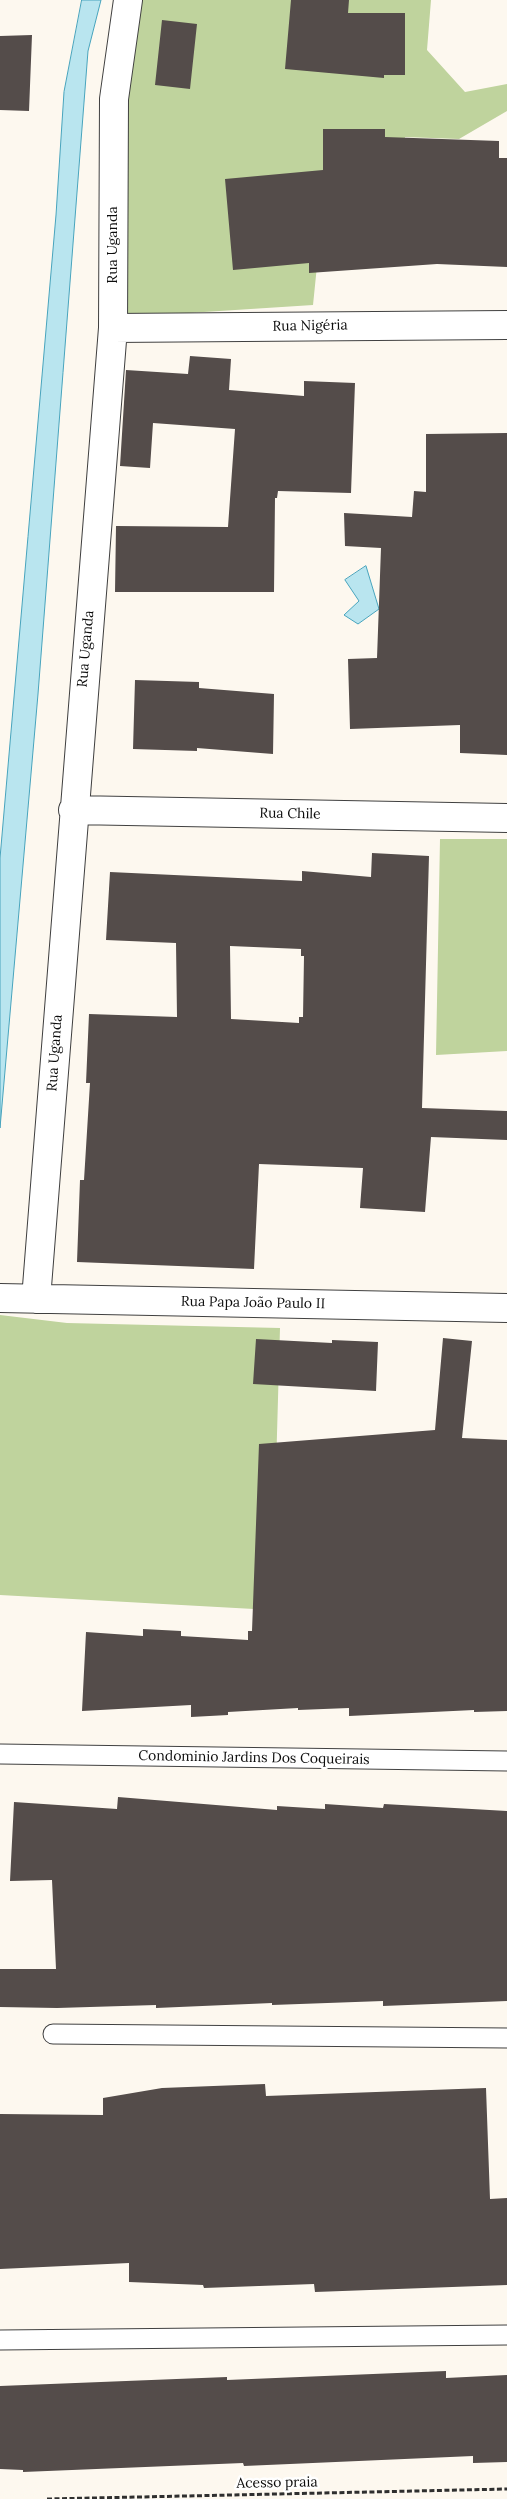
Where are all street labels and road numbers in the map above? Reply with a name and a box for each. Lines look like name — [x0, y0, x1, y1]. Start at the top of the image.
street label: Rua Uganda — [105, 206, 121, 284]
street label: Rua Nigéria — [272, 317, 348, 335]
street label: Rua Uganda — [74, 610, 98, 688]
street label: Rua Chile — [259, 805, 321, 823]
street label: Rua Uganda — [44, 1014, 66, 1092]
street label: Rua Papa João Paulo II — [181, 1293, 325, 1313]
street label: Condominio Jardins Dos Coqueirais — [138, 1748, 370, 1768]
street label: Acesso praia — [236, 2474, 318, 2492]

